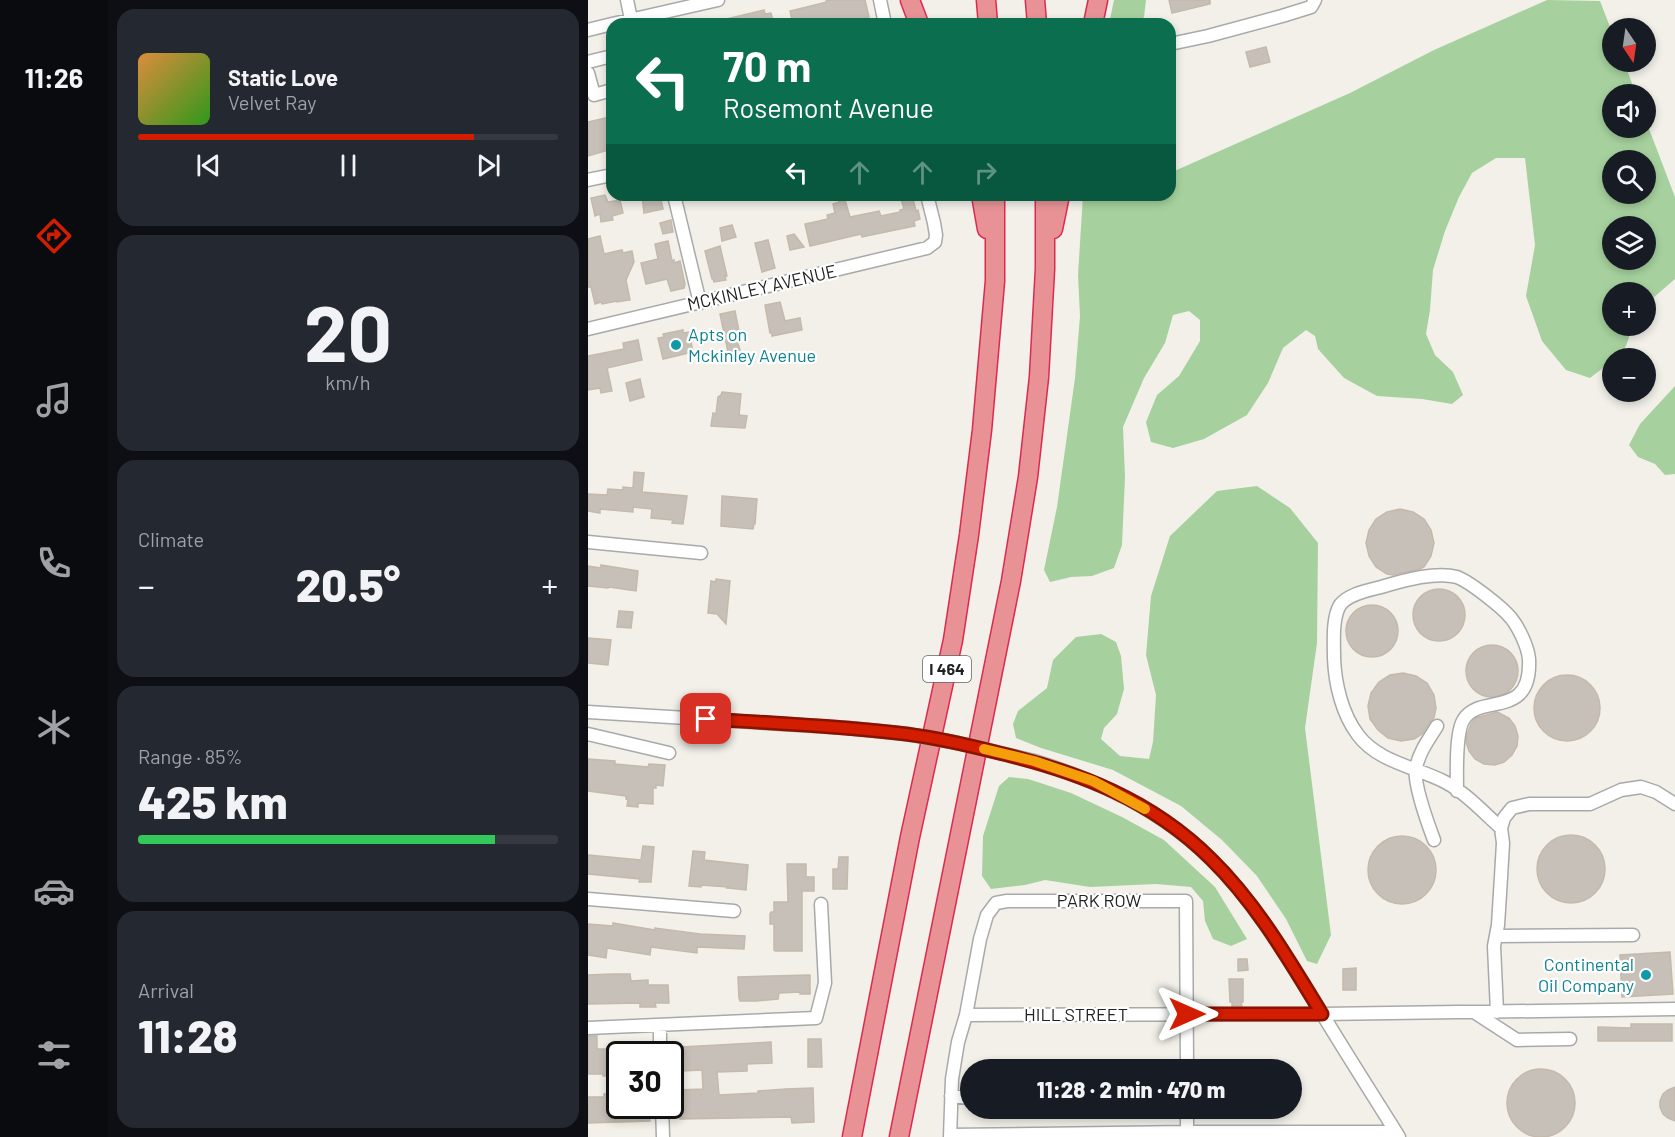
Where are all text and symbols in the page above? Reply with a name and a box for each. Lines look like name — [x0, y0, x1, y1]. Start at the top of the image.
north arrow — [1602, 18, 1656, 72]
map controls — [1602, 18, 1656, 402]
text: 70 m — [723, 40, 811, 90]
icon: left — [624, 42, 702, 120]
text: 11:26 — [25, 61, 83, 93]
text: Static Love — [228, 64, 338, 90]
button: sound — [1602, 84, 1656, 138]
text: Velvet Ray — [228, 90, 317, 114]
text: Rosemont Avenue — [723, 91, 934, 123]
icon: previous — [192, 149, 225, 182]
icon: pause — [332, 149, 365, 182]
icon: next — [472, 149, 505, 182]
button: search — [1602, 150, 1656, 204]
icon: left — [780, 156, 813, 189]
icon: ahead — [843, 156, 876, 189]
icon: ahead — [906, 156, 939, 189]
icon: right — [969, 156, 1002, 189]
icon: directions — [33, 215, 75, 257]
button: layers — [1602, 216, 1656, 270]
street label: MCKINLEY AVENUE — [685, 259, 839, 315]
button: + — [1602, 282, 1656, 336]
text: 20 — [304, 284, 392, 378]
place label: Apts on Mckinley Avenue — [688, 323, 816, 366]
marker: Apts on Mckinley Avenue — [669, 338, 683, 352]
button: − — [1602, 348, 1656, 402]
text: km/h — [325, 370, 371, 394]
icon: music — [33, 379, 75, 421]
text: Climate — [138, 527, 204, 551]
icon: phone — [33, 542, 75, 584]
text: 20.5° — [296, 557, 400, 611]
text: − — [138, 565, 155, 605]
text: + — [542, 565, 558, 605]
road number: I 464 — [923, 656, 971, 682]
pin — [680, 693, 731, 744]
icon: arrive — [689, 702, 722, 735]
icon: climate — [33, 706, 75, 748]
text: Range · 85% — [138, 744, 242, 768]
text: 425 km — [138, 774, 288, 828]
icon: car — [33, 870, 75, 912]
street label: PARK ROW — [1057, 889, 1142, 911]
place label: Continental Oil Company — [1538, 953, 1634, 996]
marker: Continental Oil Company — [1639, 968, 1653, 982]
text: Arrival — [138, 978, 194, 1002]
position arrow — [1155, 982, 1219, 1046]
street label: HILL STREET — [1024, 1003, 1128, 1025]
text: 11:28 — [138, 1008, 237, 1062]
icon: filters — [33, 1034, 75, 1076]
speed limit sign: 30 — [606, 1041, 684, 1119]
text: 11:28 · 2 min · 470 m — [1037, 1076, 1225, 1102]

